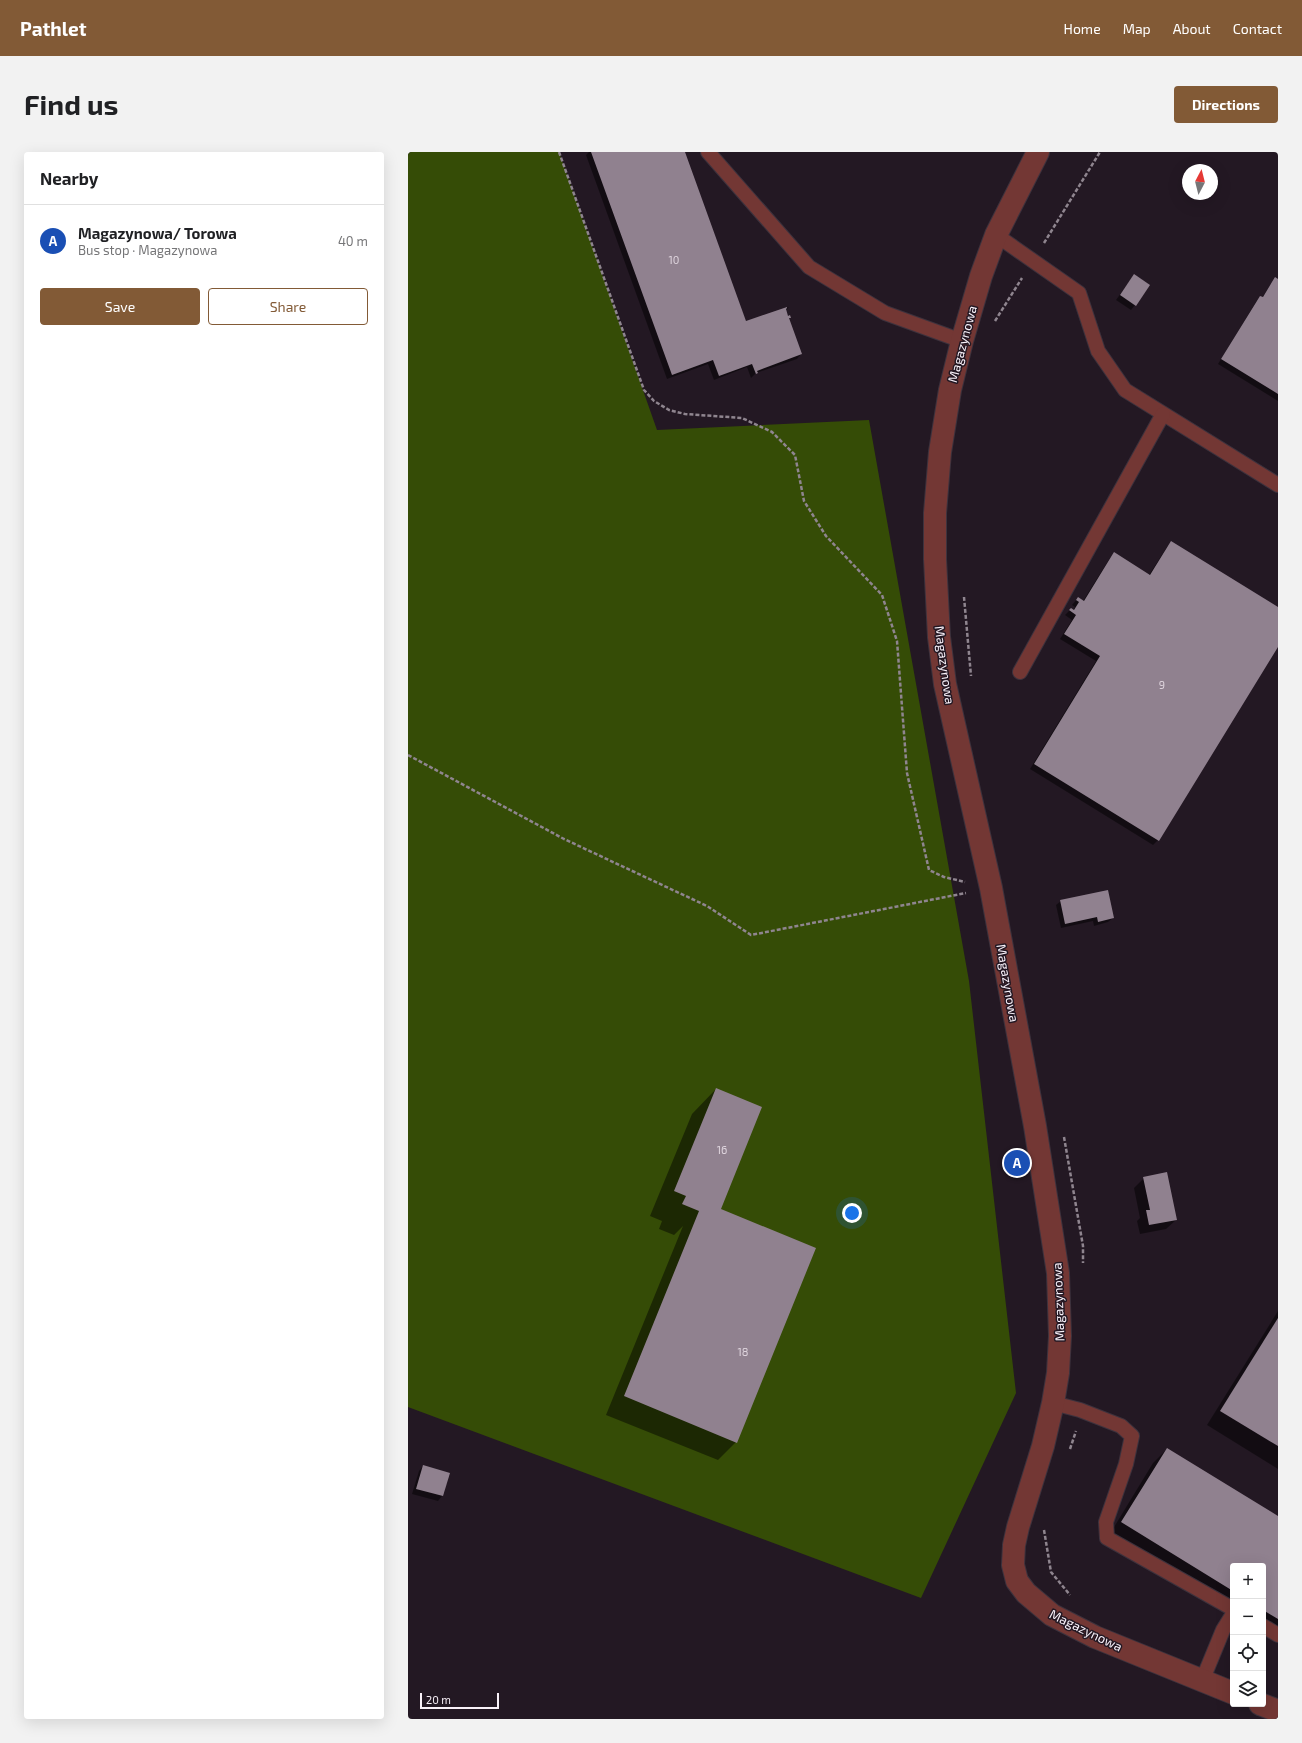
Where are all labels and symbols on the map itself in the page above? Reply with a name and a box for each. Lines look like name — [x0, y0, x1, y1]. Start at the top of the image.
north arrow — [1182, 164, 1218, 200]
house number: 10 — [668, 253, 680, 266]
street label: Magazynowa — [944, 304, 980, 384]
street label: Magazynowa — [932, 625, 958, 705]
house number: 9 — [1159, 678, 1165, 691]
street label: Magazynowa — [993, 943, 1023, 1023]
house number: 16 — [717, 1143, 727, 1156]
pin: A — [1004, 1148, 1030, 1178]
your location — [842, 1203, 862, 1223]
street label: Magazynowa — [1049, 1262, 1067, 1342]
house number: 18 — [737, 1345, 749, 1358]
street label: Magazynowa — [1047, 1605, 1125, 1655]
scale bar — [420, 1691, 499, 1710]

